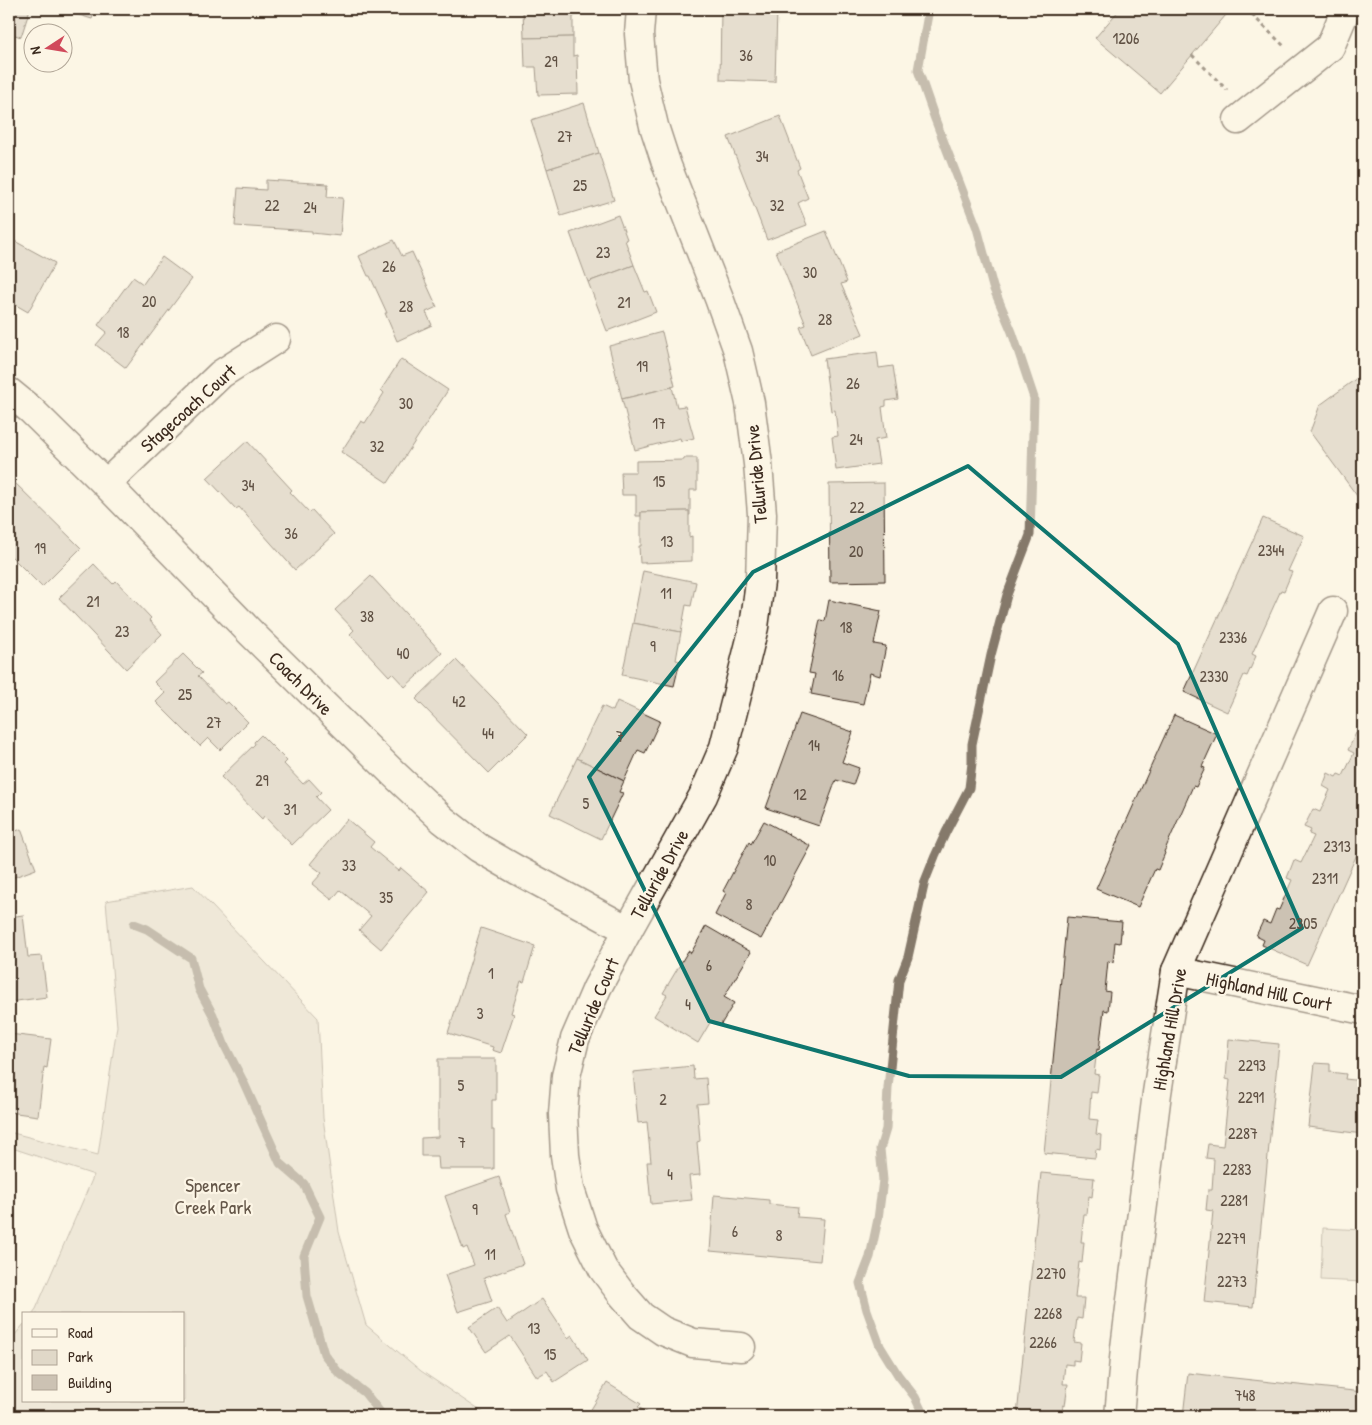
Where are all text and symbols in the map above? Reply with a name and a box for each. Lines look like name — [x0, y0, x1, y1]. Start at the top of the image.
north arrow — [22, 22, 72, 72]
house number: 1206 — [1113, 27, 1139, 49]
house number: 36 — [739, 44, 753, 66]
text: N — [25, 45, 45, 56]
house number: 29 — [544, 50, 558, 72]
house number: 27 — [557, 125, 573, 147]
house number: 34 — [755, 145, 769, 167]
house number: 25 — [573, 174, 587, 196]
house number: 22 — [265, 194, 280, 216]
house number: 32 — [770, 194, 785, 216]
house number: 24 — [303, 196, 317, 218]
house number: 23 — [596, 241, 610, 263]
house number: 26 — [382, 255, 396, 277]
house number: 30 — [803, 261, 817, 283]
house number: 20 — [142, 290, 156, 312]
house number: 21 — [617, 291, 631, 313]
house number: 28 — [399, 295, 413, 317]
house number: 28 — [818, 308, 832, 330]
house number: 18 — [117, 321, 129, 343]
house number: 19 — [636, 355, 648, 377]
street label: Stagecoach Court — [135, 358, 242, 458]
house number: 26 — [846, 372, 860, 394]
house number: 30 — [399, 392, 413, 414]
house number: 17 — [652, 412, 666, 434]
street label: Telluride Drive — [739, 423, 773, 524]
house number: 24 — [849, 428, 863, 450]
house number: 32 — [370, 435, 385, 457]
house number: 15 — [653, 470, 666, 492]
house number: 34 — [241, 474, 255, 496]
house number: 22 — [850, 496, 865, 518]
house number: 36 — [284, 522, 298, 544]
house number: 13 — [661, 530, 673, 552]
house number: 19 — [34, 537, 46, 559]
house number: 2344 — [1258, 539, 1284, 561]
house number: 20 — [849, 540, 863, 562]
house number: 11 — [660, 582, 672, 604]
house number: 21 — [86, 590, 100, 612]
house number: 38 — [360, 605, 374, 627]
house number: 18 — [840, 616, 852, 638]
house number: 23 — [115, 620, 129, 642]
house number: 2336 — [1219, 626, 1247, 648]
house number: 9 — [650, 635, 656, 657]
house number: 40 — [396, 642, 410, 664]
street label: Coach Drive — [263, 645, 339, 721]
house number: 16 — [832, 664, 844, 686]
house number: 2330 — [1200, 665, 1229, 687]
house number: 25 — [178, 683, 192, 705]
house number: 42 — [452, 690, 466, 712]
house number: 27 — [206, 711, 222, 733]
house number: 44 — [482, 722, 494, 744]
house number: 7 — [616, 725, 624, 747]
house number: 14 — [808, 734, 820, 756]
house number: 29 — [255, 769, 269, 791]
house number: 12 — [793, 783, 807, 805]
house number: 5 — [583, 792, 590, 814]
house number: 31 — [284, 798, 297, 820]
street label: Telluride Drive — [624, 824, 695, 924]
house number: 2313 — [1323, 835, 1351, 857]
house number: 10 — [764, 849, 776, 871]
house number: 33 — [342, 854, 356, 876]
house number: 2311 — [1312, 867, 1338, 889]
house number: 35 — [379, 886, 393, 908]
house number: 8 — [746, 893, 753, 915]
house number: 2305 — [1289, 912, 1318, 934]
street label: Telluride Court — [561, 953, 625, 1058]
house number: 6 — [706, 954, 712, 976]
house number: 1 — [488, 962, 494, 984]
street label: Highland Hill Drive — [1145, 965, 1193, 1092]
street label: Highland Hill Court — [1204, 965, 1335, 1017]
house number: 4 — [685, 993, 691, 1015]
house number: 3 — [476, 1002, 484, 1024]
house number: 2293 — [1238, 1054, 1266, 1076]
house number: 5 — [458, 1074, 465, 1096]
house number: 2291 — [1238, 1086, 1265, 1108]
house number: 2 — [659, 1088, 667, 1110]
house number: 2287 — [1228, 1122, 1258, 1144]
house number: 7 — [458, 1131, 466, 1153]
house number: 2283 — [1222, 1158, 1252, 1180]
house number: 4 — [667, 1163, 673, 1185]
park label: Spencer Creek Park — [175, 1172, 252, 1220]
house number: 2281 — [1220, 1189, 1248, 1211]
house number: 9 — [472, 1198, 478, 1220]
house number: 6 — [732, 1220, 738, 1242]
house number: 8 — [776, 1224, 783, 1246]
house number: 2279 — [1217, 1227, 1246, 1249]
house number: 11 — [484, 1243, 496, 1265]
house number: 2270 — [1036, 1262, 1066, 1284]
house number: 2273 — [1217, 1270, 1247, 1292]
house number: 2268 — [1034, 1302, 1062, 1324]
legend — [22, 1312, 185, 1402]
house number: 13 — [528, 1317, 540, 1339]
text: Road — [68, 1322, 93, 1343]
house number: 2266 — [1029, 1331, 1057, 1353]
house number: 15 — [544, 1343, 557, 1365]
text: Park — [68, 1346, 93, 1367]
text: Building — [68, 1372, 112, 1393]
house number: 748 — [1235, 1384, 1255, 1406]

